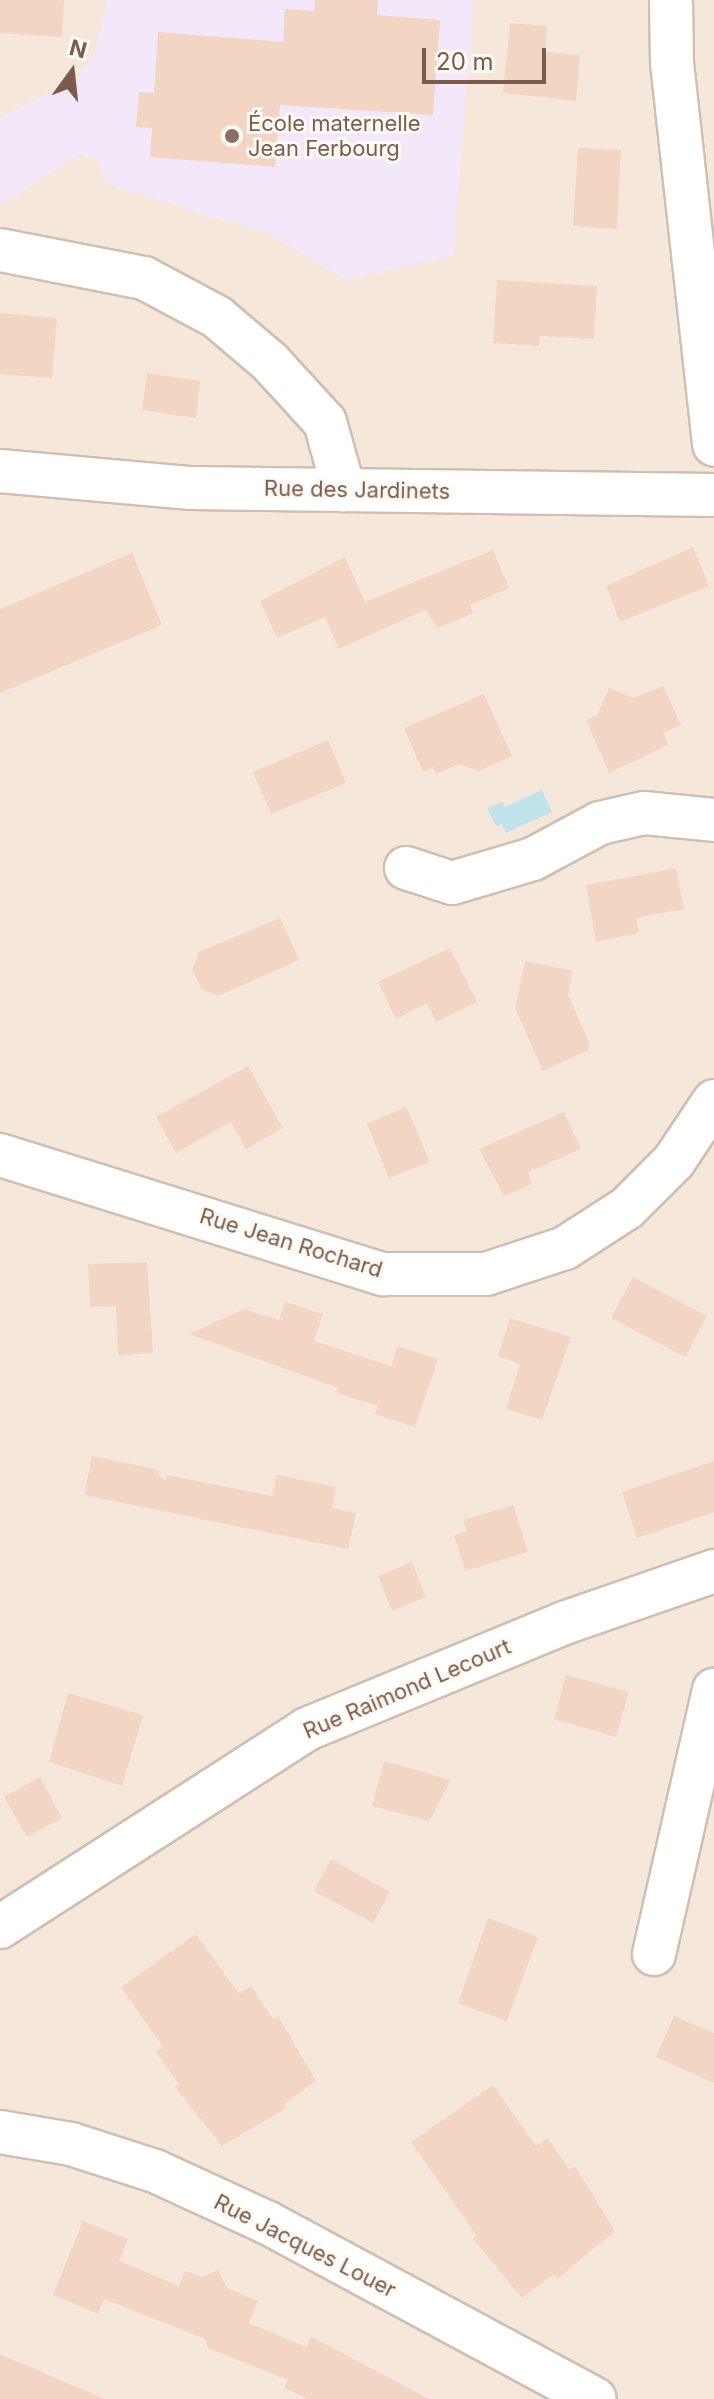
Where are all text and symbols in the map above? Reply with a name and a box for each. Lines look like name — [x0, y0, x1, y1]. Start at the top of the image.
north arrow — [32, 32, 112, 112]
scale bar — [426, 32, 550, 82]
text: N — [67, 34, 90, 64]
text: 20 m — [436, 47, 494, 76]
place label: École maternelle Jean Ferbourg — [248, 110, 421, 162]
marker: École maternelle Jean Ferbourg — [223, 127, 241, 145]
street label: Rue des Jardinets — [264, 475, 450, 505]
street label: Rue Jean Rochard — [196, 1203, 386, 1283]
street label: Rue Raimond Lecourt — [299, 1633, 515, 1745]
street label: Rue Jacques Louer — [210, 2189, 400, 2303]

